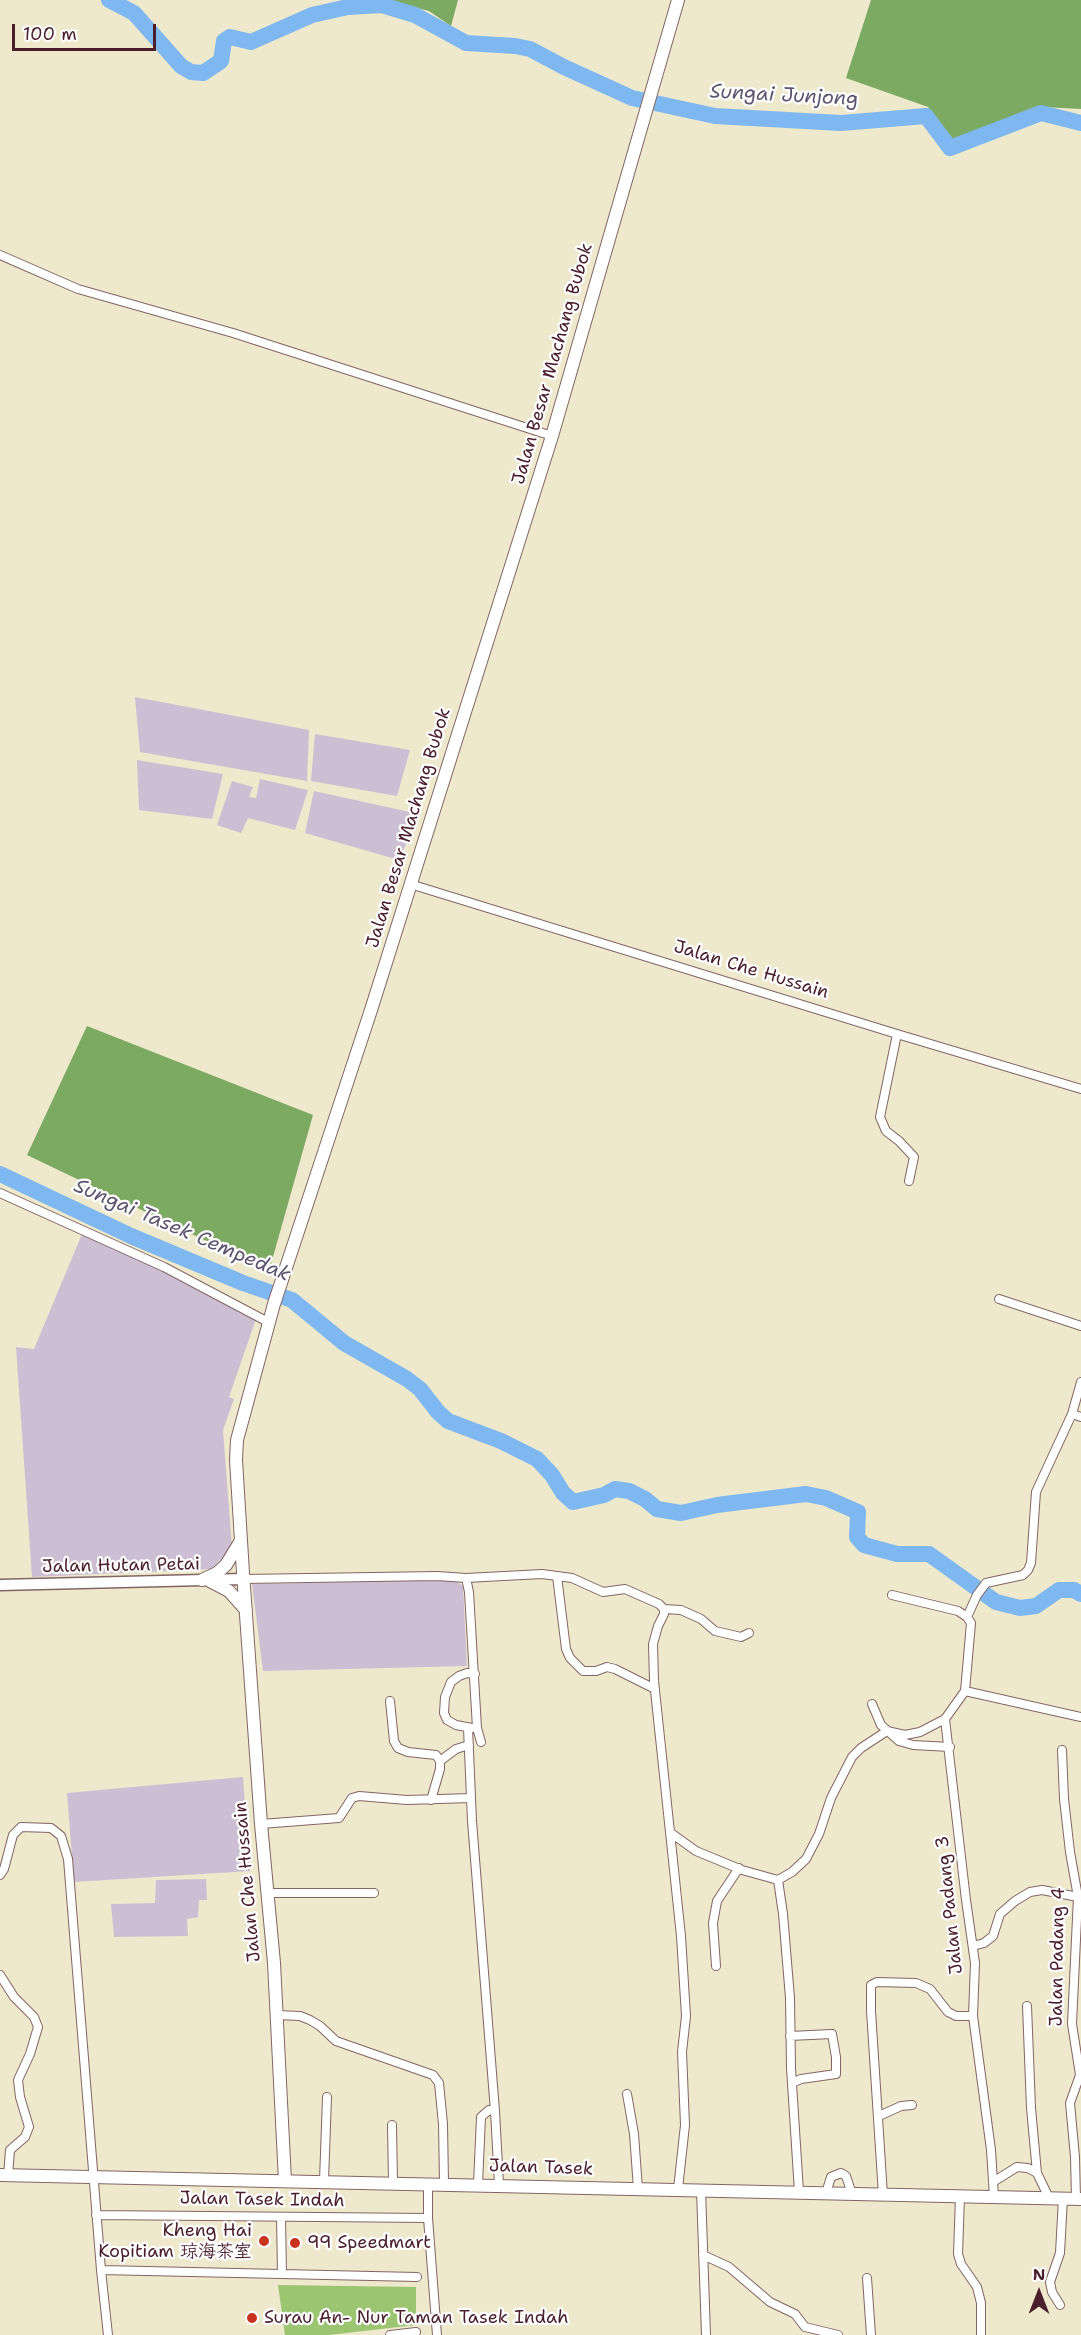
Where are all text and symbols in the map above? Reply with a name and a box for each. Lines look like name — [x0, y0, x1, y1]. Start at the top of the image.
scale bar — [15, 12, 159, 50]
text: 100 m — [23, 22, 77, 46]
water label: Sungai Junjong — [709, 80, 859, 112]
street label: Jalan Besar Machang Bubok — [508, 241, 598, 487]
street label: Jalan Besar Machang Bubok — [362, 705, 456, 951]
street label: Jalan Che Hussain — [671, 936, 831, 1004]
water label: Sungai Tasek Cempedak — [70, 1174, 294, 1288]
street label: Jalan Hutan Petai — [42, 1554, 200, 1578]
street label: Jalan Che Hussain — [230, 1801, 266, 1963]
street label: Jalan Padang 3 — [932, 1835, 968, 1975]
street label: Jalan Padang 4 — [1046, 1887, 1070, 2027]
street label: Jalan Tasek — [488, 2155, 594, 2181]
street label: Jalan Tasek Indah — [179, 2188, 345, 2212]
place label: Kheng Hai Kopitiam 琼海茶室 — [98, 2220, 252, 2262]
place label: 99 Speedmart — [307, 2232, 431, 2254]
marker: Kheng Hai Kopitiam 琼海茶室 — [257, 2234, 271, 2248]
marker: 99 Speedmart — [288, 2236, 302, 2250]
north arrow — [1009, 2263, 1069, 2323]
text: N — [1033, 2264, 1045, 2285]
place label: Surau An- Nur Taman Tasek Indah — [264, 2307, 569, 2329]
marker: Surau An- Nur Taman Tasek Indah — [245, 2311, 259, 2325]

